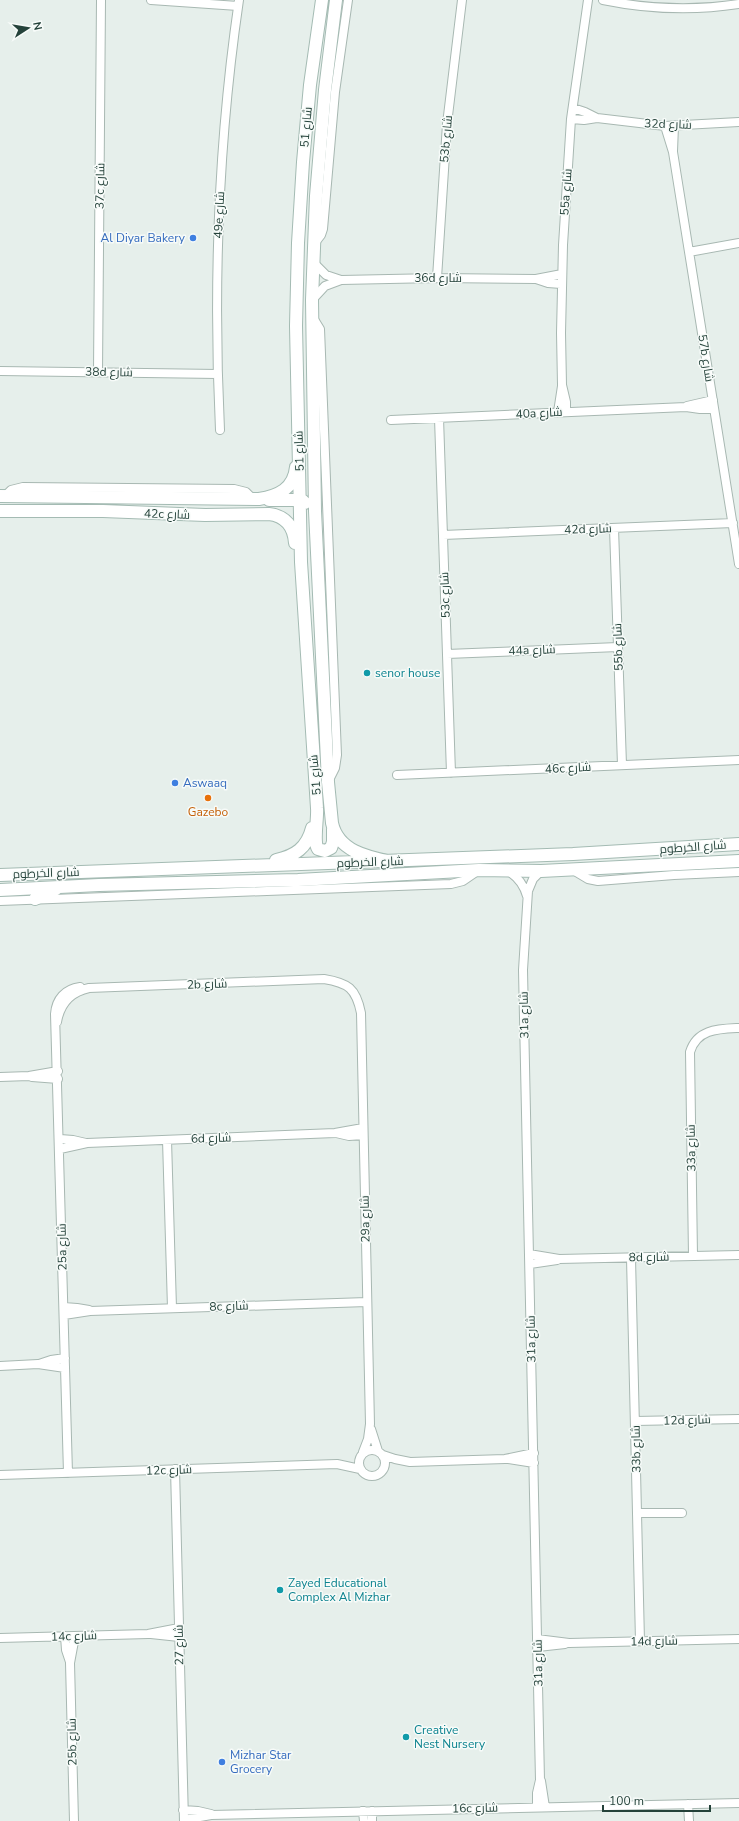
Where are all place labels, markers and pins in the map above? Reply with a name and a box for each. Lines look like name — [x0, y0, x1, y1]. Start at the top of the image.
place label: Al Diyar Bakery — [101, 230, 186, 246]
marker: Al Diyar Bakery — [188, 233, 198, 243]
place label: senor house — [375, 665, 440, 681]
marker: senor house — [362, 668, 372, 678]
place label: Aswaaq — [183, 775, 227, 791]
marker: Aswaaq — [170, 778, 180, 788]
marker: Gazebo — [203, 793, 213, 803]
place label: Gazebo — [188, 804, 229, 820]
place label: Zayed Educational Complex Al Mizhar — [288, 1575, 391, 1605]
marker: Zayed Educational Complex Al Mizhar — [275, 1585, 285, 1595]
place label: Creative Nest Nursery — [414, 1722, 486, 1752]
marker: Creative Nest Nursery — [401, 1732, 411, 1742]
place label: Mizhar Star Grocery — [230, 1747, 292, 1777]
marker: Mizhar Star Grocery — [217, 1757, 227, 1767]

